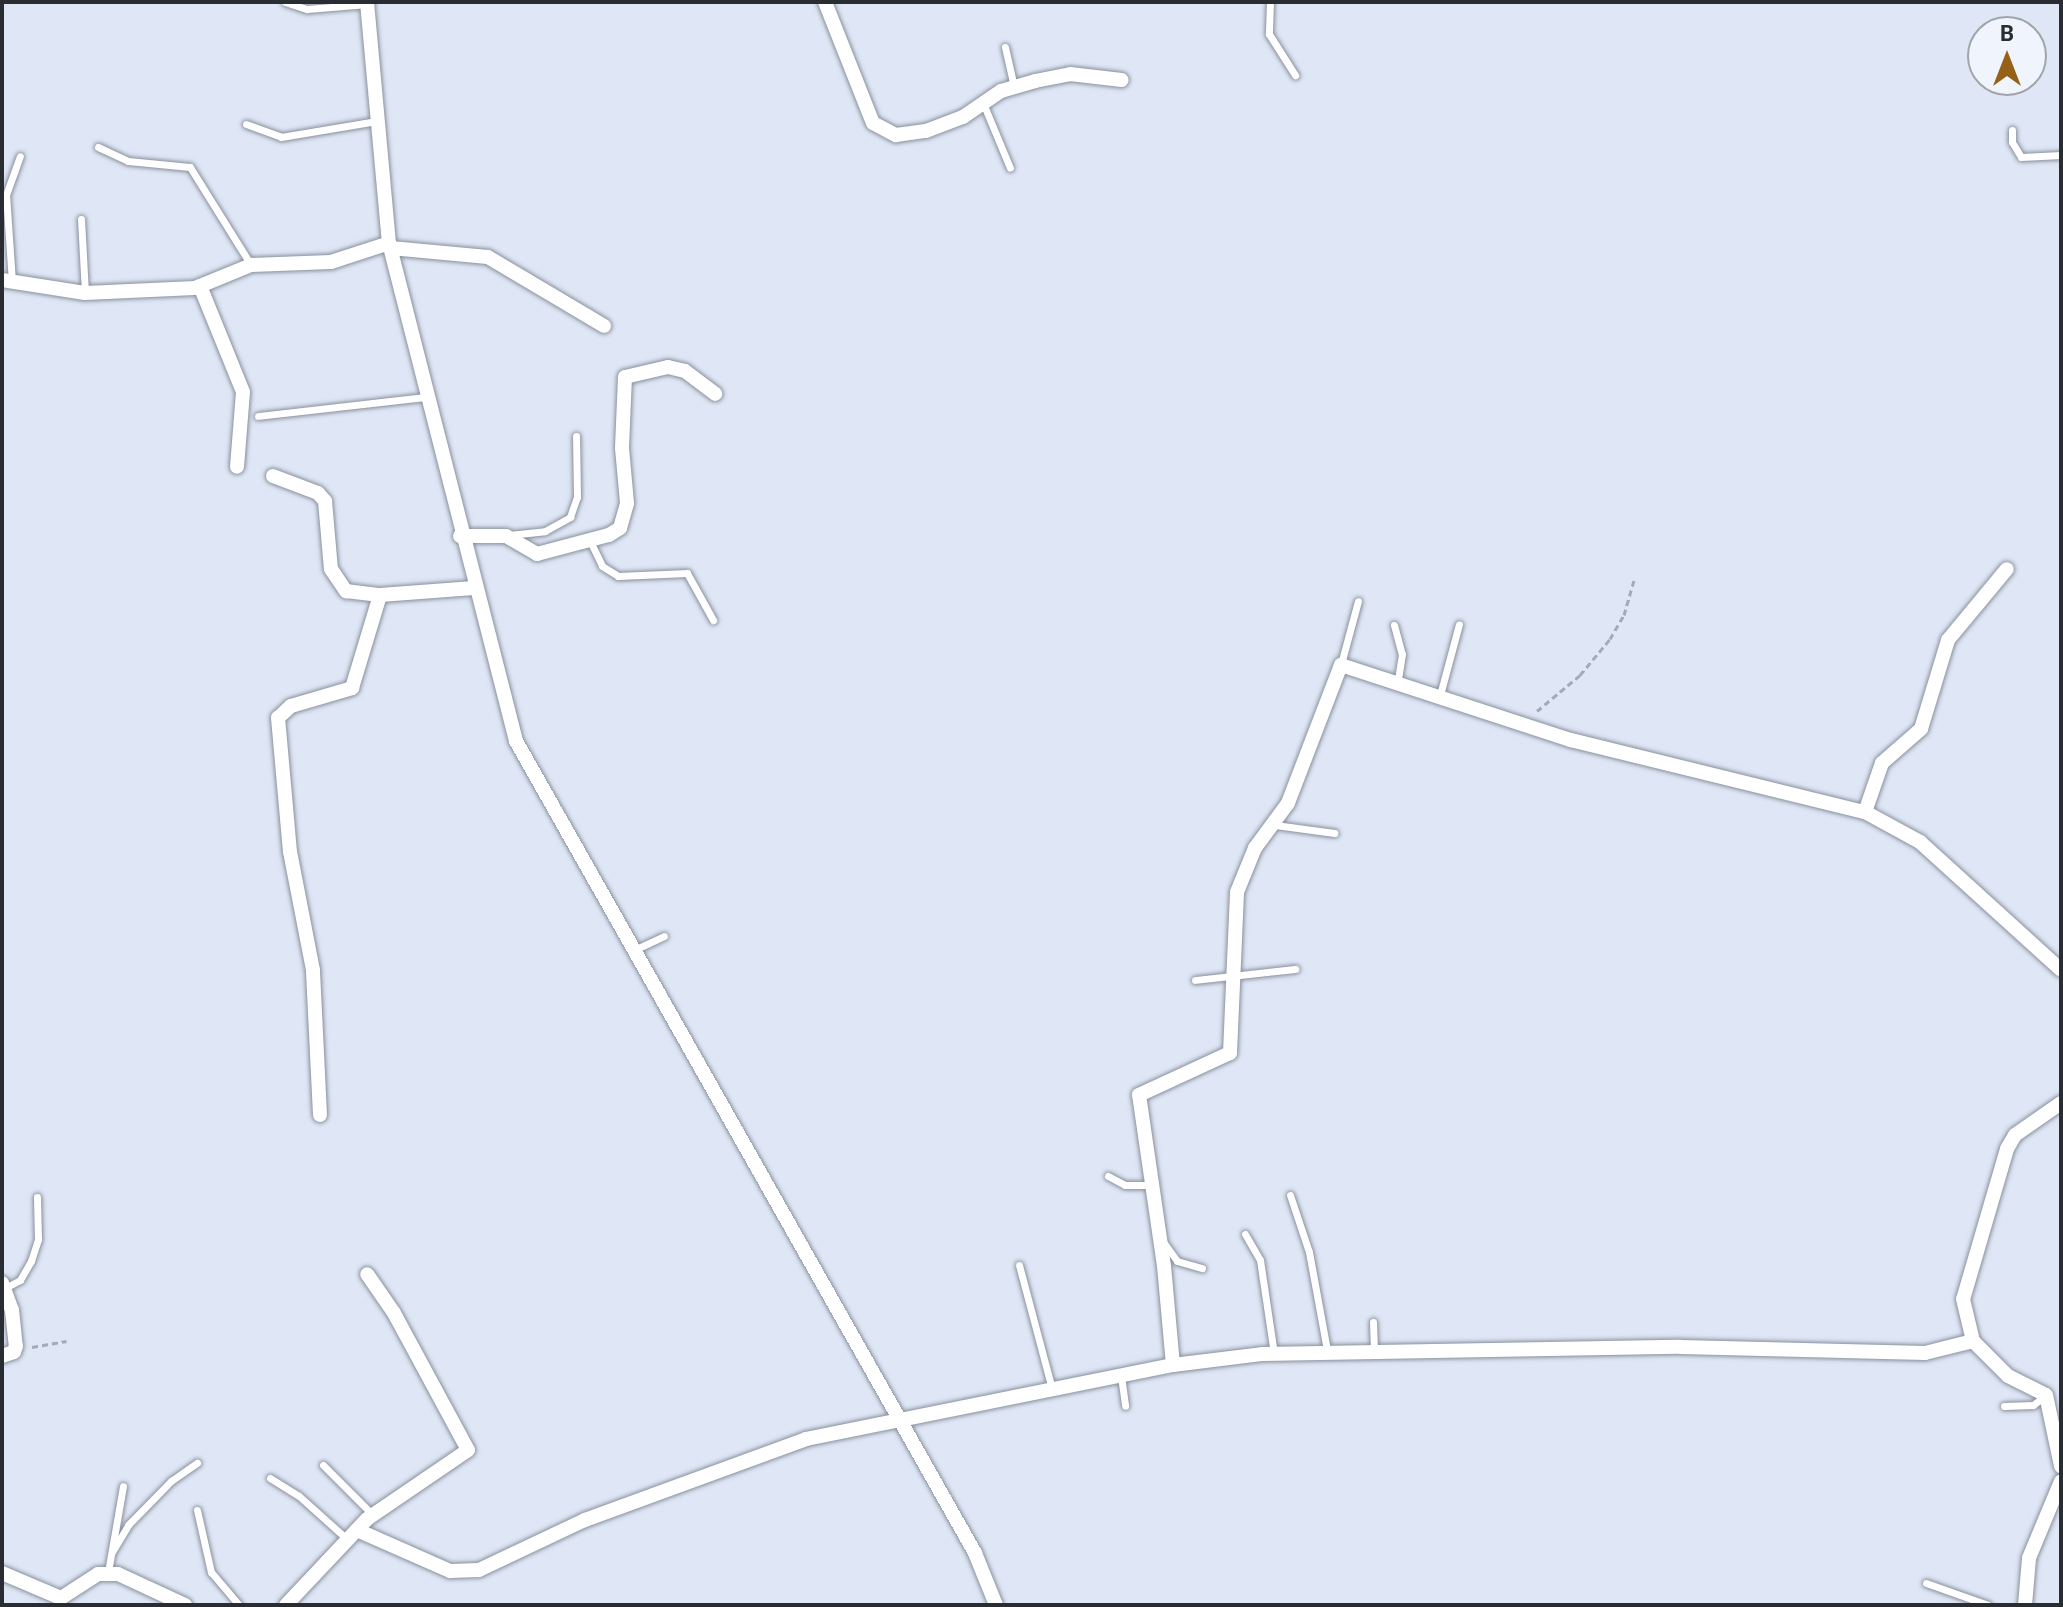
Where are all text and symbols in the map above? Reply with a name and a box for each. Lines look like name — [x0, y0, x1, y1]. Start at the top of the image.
north arrow — [1967, 16, 2047, 96]
text: B — [2000, 21, 2014, 46]

